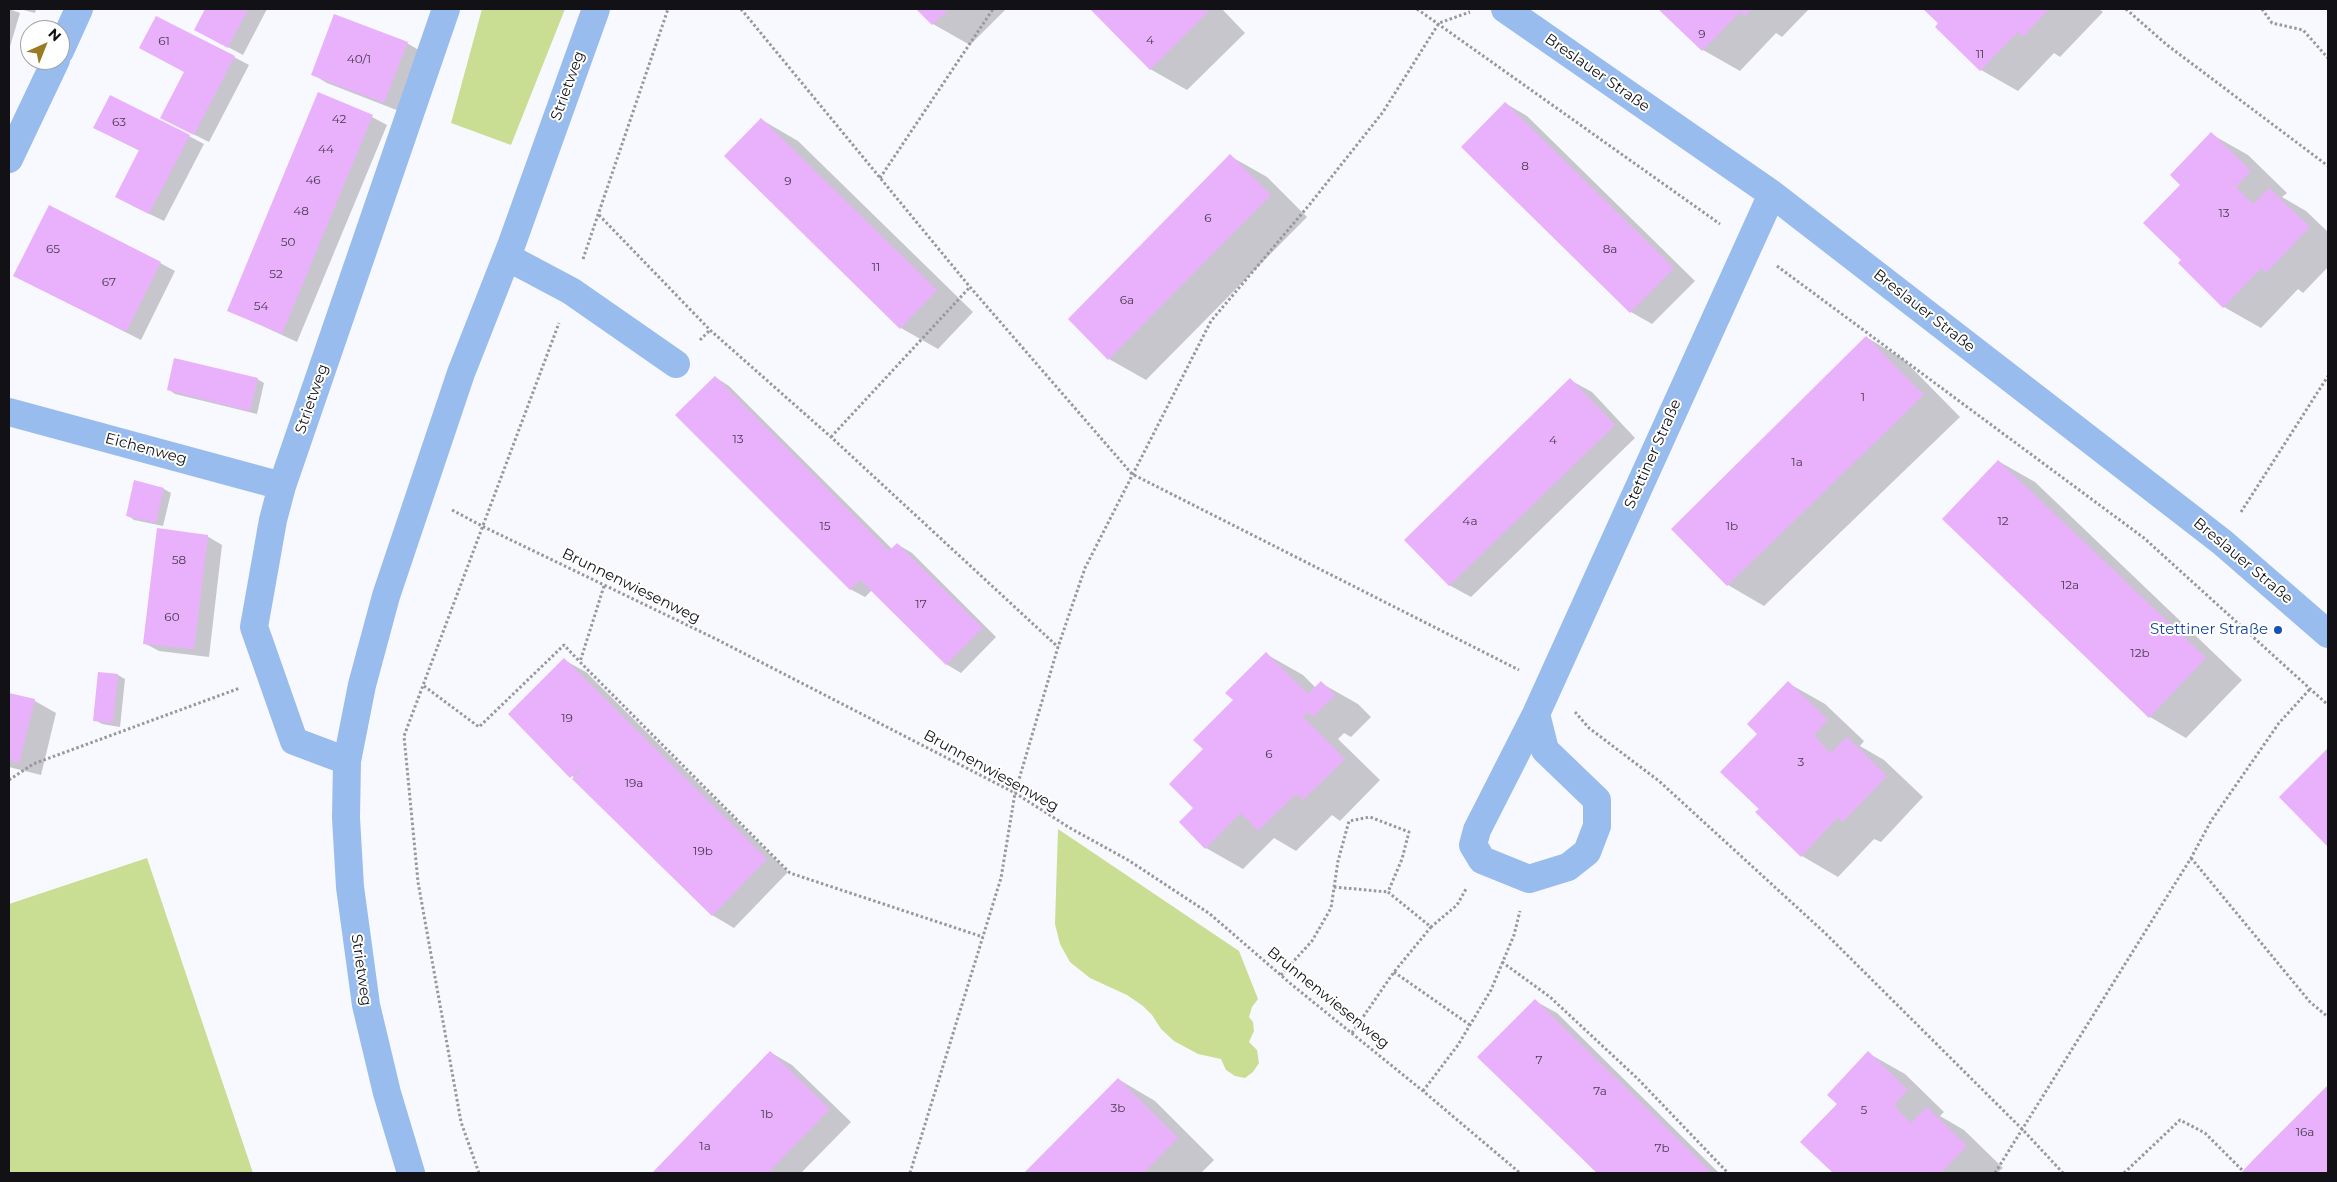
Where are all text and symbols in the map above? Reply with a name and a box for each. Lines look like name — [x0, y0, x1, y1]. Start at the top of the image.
north arrow — [20, 20, 70, 70]
text: N — [44, 25, 65, 45]
house number: 9 — [1698, 27, 1706, 41]
street label: Breslauer Straße — [1541, 30, 1653, 116]
house number: 4 — [1146, 33, 1154, 47]
house number: 61 — [158, 34, 170, 48]
house number: 11 — [1976, 47, 1984, 61]
street label: Strietweg — [547, 49, 589, 123]
house number: 40/1 — [347, 52, 371, 66]
house number: 42 — [332, 112, 346, 126]
house number: 63 — [112, 115, 126, 129]
house number: 44 — [318, 142, 334, 156]
house number: 8 — [1521, 159, 1529, 173]
house number: 46 — [305, 173, 321, 187]
house number: 9 — [784, 174, 792, 188]
house number: 48 — [293, 204, 309, 218]
house number: 13 — [2218, 206, 2230, 220]
house number: 6 — [1204, 211, 1212, 225]
house number: 50 — [281, 235, 295, 249]
house number: 65 — [46, 242, 60, 256]
house number: 8a — [1603, 242, 1617, 256]
house number: 11 — [872, 260, 880, 274]
street label: Breslauer Straße — [1870, 266, 1978, 356]
house number: 52 — [269, 267, 283, 281]
house number: 67 — [102, 275, 116, 289]
house number: 6a — [1120, 293, 1134, 307]
house number: 54 — [254, 299, 268, 313]
street label: Strietweg — [292, 362, 332, 436]
house number: 1 — [1861, 390, 1865, 404]
street label: Stettiner Straße — [1621, 396, 1685, 512]
street label: Eichenweg — [103, 429, 189, 469]
house number: 13 — [732, 432, 744, 446]
house number: 4 — [1549, 433, 1557, 447]
house number: 1a — [1791, 455, 1803, 469]
house number: 4a — [1462, 514, 1478, 528]
house number: 12 — [1997, 514, 2009, 528]
street label: Breslauer Straße — [2190, 514, 2296, 608]
house number: 15 — [819, 519, 831, 533]
house number: 1b — [1726, 519, 1738, 533]
street label: Brunnenwiesenweg — [559, 545, 703, 627]
house number: 58 — [172, 553, 186, 567]
house number: 12a — [2061, 578, 2079, 592]
house number: 17 — [915, 597, 927, 611]
house number: 60 — [164, 610, 180, 624]
place label: Stettiner Straße — [2150, 621, 2268, 639]
marker: Stettiner Straße — [2272, 624, 2284, 636]
house number: 12b — [2130, 646, 2150, 660]
house number: 19 — [561, 711, 573, 725]
street label: Brunnenwiesenweg — [920, 726, 1062, 816]
house number: 6 — [1265, 747, 1273, 761]
house number: 3 — [1798, 755, 1804, 769]
house number: 19a — [625, 776, 643, 790]
house number: 19b — [693, 844, 713, 858]
street label: Strietweg — [347, 933, 375, 1007]
street label: Brunnenwiesenweg — [1263, 943, 1393, 1053]
house number: 7 — [1535, 1053, 1543, 1067]
house number: 7a — [1593, 1084, 1607, 1098]
house number: 3b — [1111, 1101, 1125, 1115]
house number: 5 — [1861, 1103, 1867, 1117]
house number: 1b — [761, 1107, 773, 1121]
house number: 16a — [2296, 1125, 2314, 1139]
house number: 1a — [699, 1139, 711, 1153]
house number: 7b — [1654, 1141, 1670, 1155]

